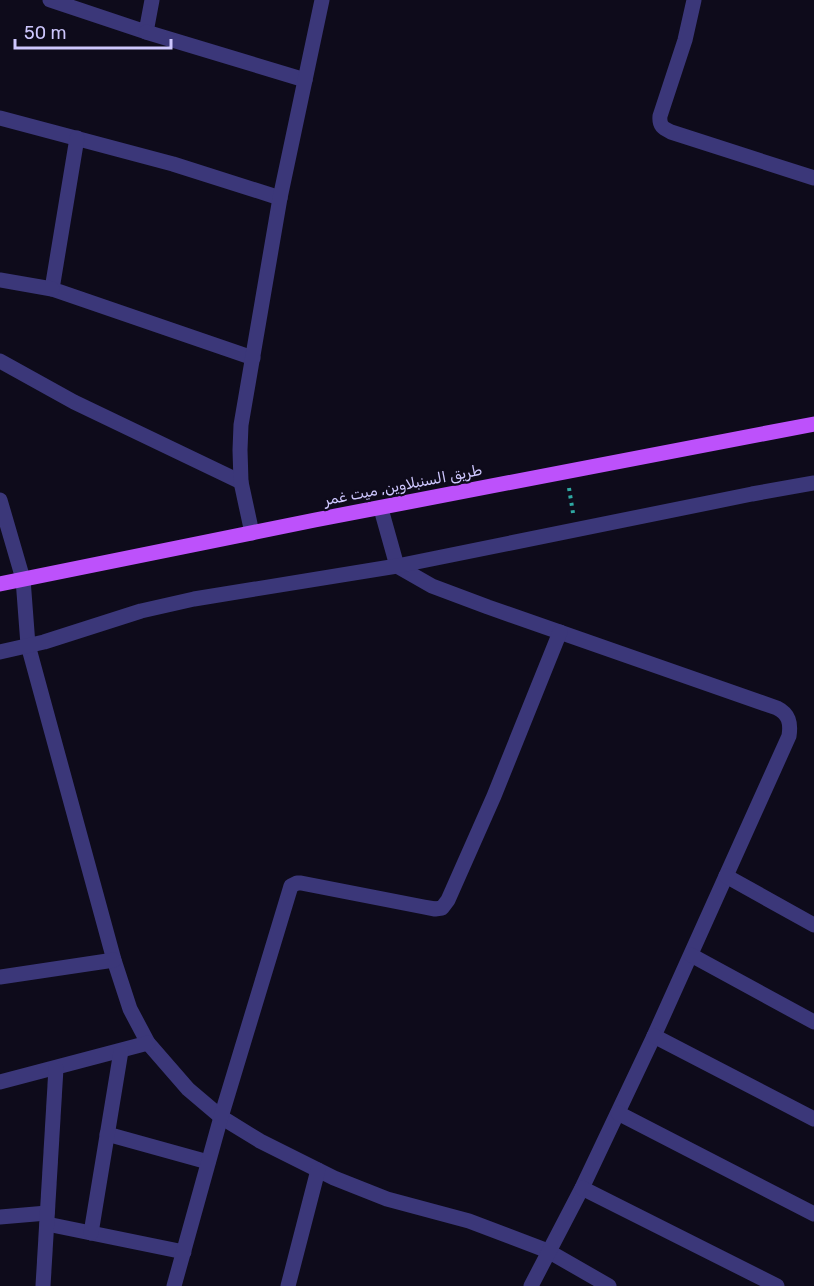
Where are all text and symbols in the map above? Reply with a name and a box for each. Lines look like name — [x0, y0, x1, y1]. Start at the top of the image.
scale bar — [15, 12, 171, 50]
text: 50 m — [24, 22, 67, 44]
street label: طريق السنبلاوين, ميت غمر — [321, 461, 484, 510]

